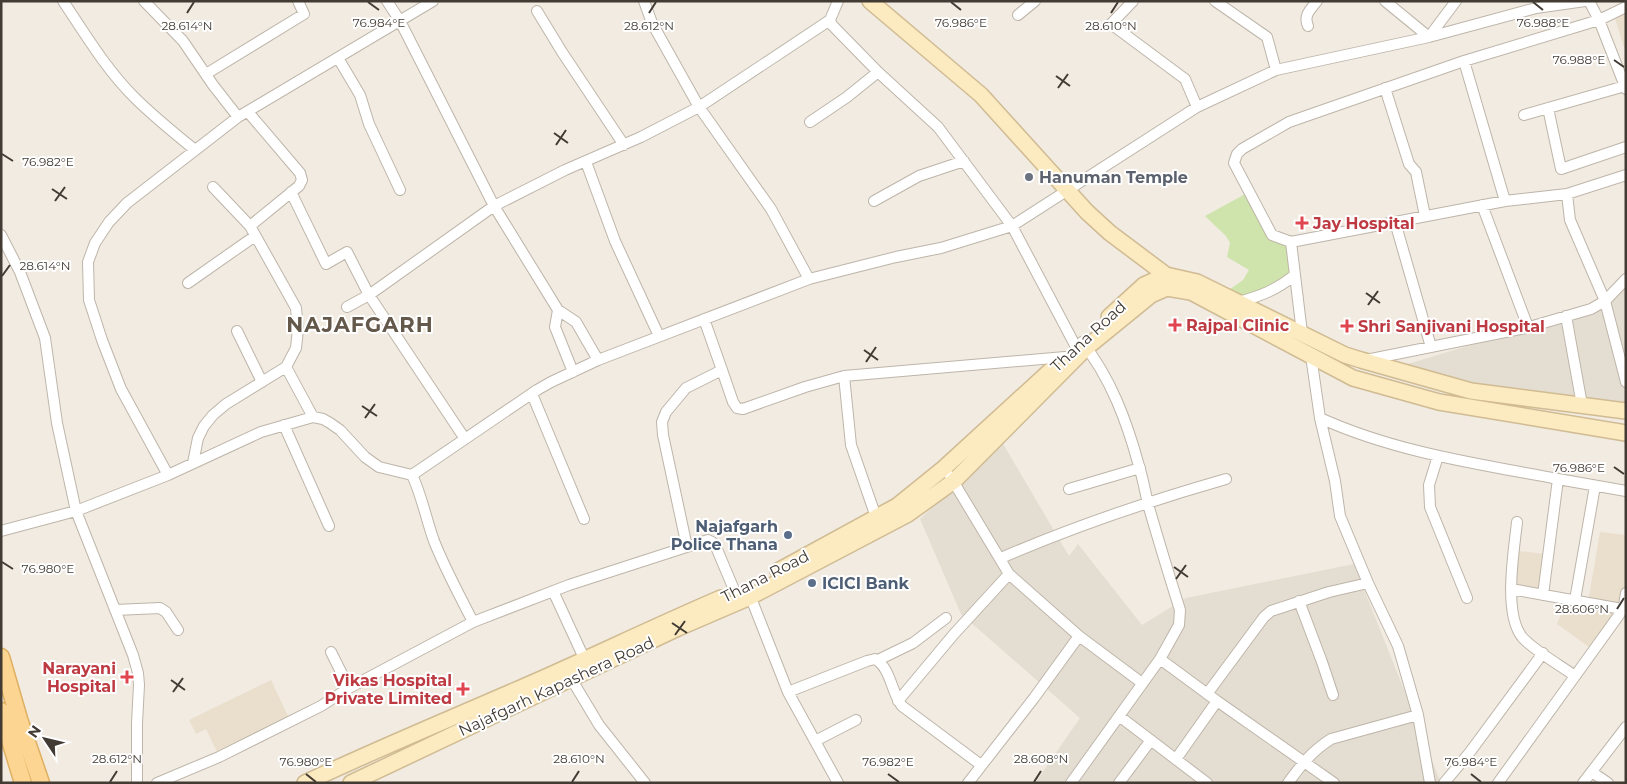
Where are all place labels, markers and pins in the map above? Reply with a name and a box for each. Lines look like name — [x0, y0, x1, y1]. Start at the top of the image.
place label: Hanuman Temple — [1039, 168, 1188, 187]
marker: Hanuman Temple — [1023, 171, 1035, 183]
place label: Jay Hospital — [1312, 214, 1415, 233]
marker: Jay Hospital — [1295, 216, 1309, 230]
place label: Rajpal Clinic — [1186, 316, 1290, 335]
place label: Shri Sanjivani Hospital — [1358, 317, 1545, 336]
marker: Rajpal Clinic — [1168, 318, 1182, 332]
marker: Shri Sanjivani Hospital — [1340, 319, 1354, 333]
place label: Najafgarh Police Thana — [671, 517, 778, 554]
marker: Najafgarh Police Thana — [782, 529, 794, 541]
place label: ICICI Bank — [822, 574, 910, 593]
marker: ICICI Bank — [806, 577, 818, 589]
place label: Narayani Hospital — [42, 659, 116, 696]
marker: Narayani Hospital — [120, 670, 134, 684]
place label: Vikas Hospital Private Limited — [324, 671, 452, 708]
marker: Vikas Hospital Private Limited — [456, 682, 470, 696]

